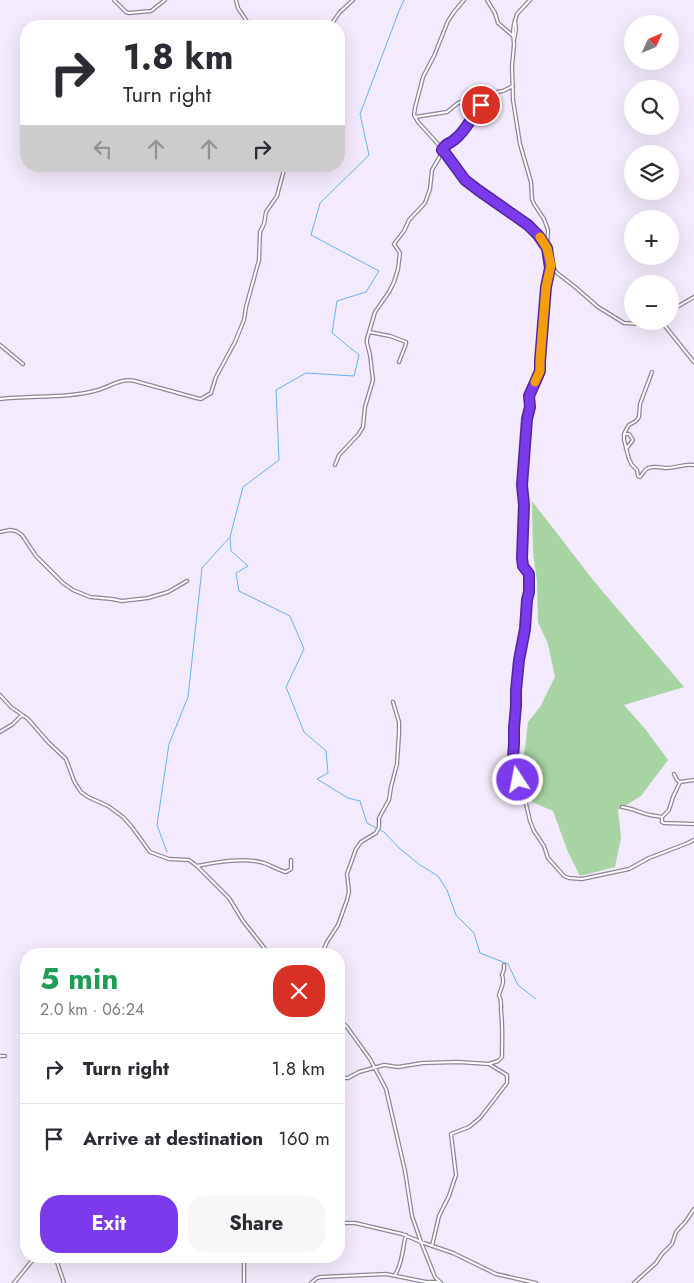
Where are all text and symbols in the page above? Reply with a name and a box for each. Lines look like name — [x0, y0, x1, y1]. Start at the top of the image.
north arrow — [624, 15, 679, 70]
map controls — [624, 15, 679, 330]
text: 1.8 km — [123, 32, 233, 82]
icon: right — [40, 40, 105, 105]
text: Turn right — [123, 78, 211, 110]
button: search — [624, 80, 679, 135]
pin — [460, 84, 502, 126]
icon: arrive — [467, 91, 495, 119]
icon: left — [89, 135, 117, 163]
icon: ahead — [142, 135, 170, 163]
icon: ahead — [195, 135, 223, 163]
icon: right — [248, 135, 276, 163]
button: layers — [624, 145, 679, 200]
button: + — [624, 210, 679, 265]
button: − — [624, 275, 679, 330]
position arrow — [491, 753, 543, 805]
text: 5 min — [40, 957, 118, 1000]
button: close — [273, 965, 325, 1017]
text: 2.0 km · 06:24 — [40, 998, 144, 1021]
icon: right — [40, 1055, 68, 1083]
text: Turn right — [83, 1055, 169, 1082]
text: 1.8 km — [271, 1055, 325, 1082]
icon: arrive — [40, 1125, 68, 1153]
text: Arrive at destination — [83, 1125, 263, 1152]
text: 160 m — [278, 1125, 330, 1152]
button: Exit — [40, 1195, 178, 1253]
button: Share — [188, 1195, 325, 1253]

